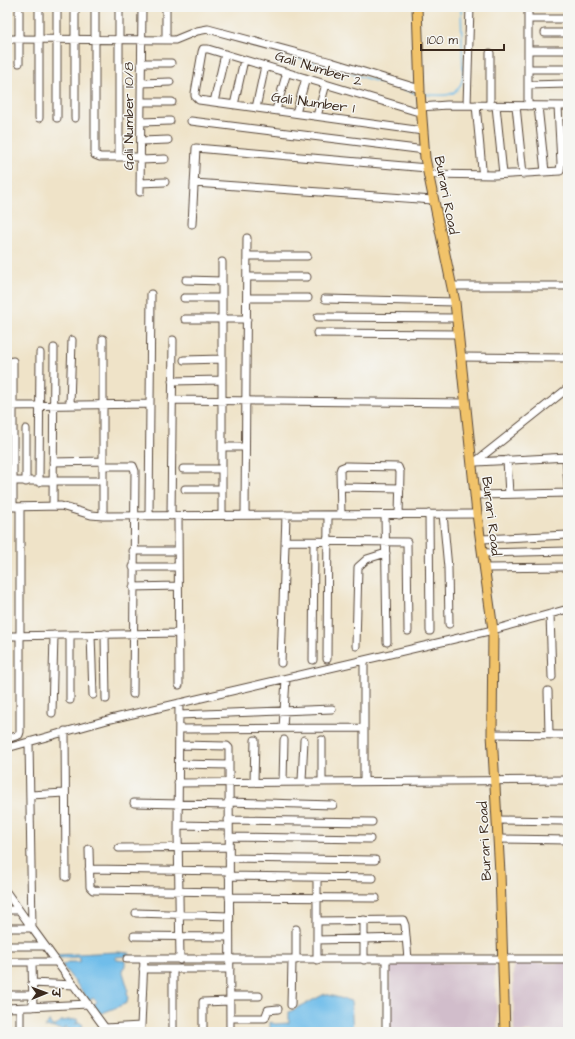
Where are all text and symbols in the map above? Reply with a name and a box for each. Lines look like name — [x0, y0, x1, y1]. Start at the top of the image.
scale bar — [421, 26, 504, 52]
text: 100 m — [427, 32, 458, 49]
street label: Gali Number 2 — [273, 46, 365, 92]
street label: Gali Number 10/8 — [119, 62, 139, 170]
street label: Gali Number 1 — [270, 87, 356, 119]
street label: Burari Road — [429, 154, 463, 236]
street label: Burari Road — [476, 475, 506, 557]
street label: Burari Road — [473, 801, 497, 881]
north arrow — [26, 973, 66, 1013]
text: उ — [48, 988, 63, 998]

